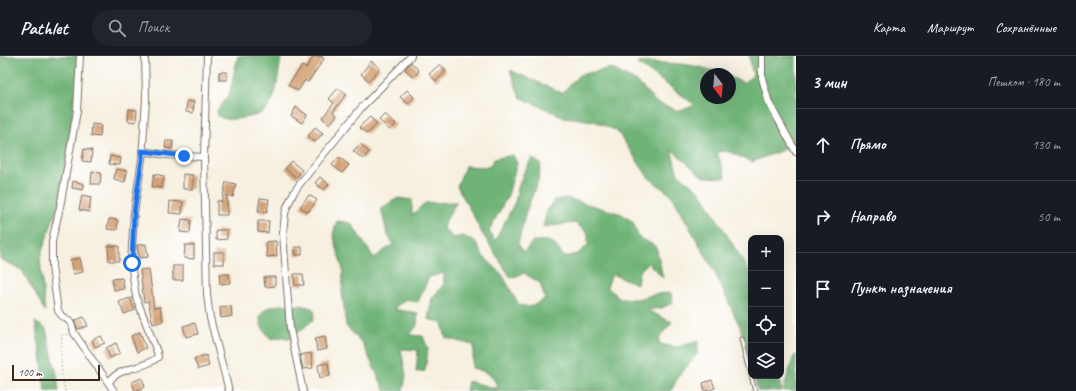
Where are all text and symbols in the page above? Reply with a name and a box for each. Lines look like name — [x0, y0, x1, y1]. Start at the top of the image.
search box — [92, 10, 372, 46]
text: Pathlet — [20, 16, 68, 40]
icon: search — [106, 17, 128, 39]
text: Поиск — [138, 18, 169, 37]
text: Карта — [873, 19, 905, 36]
text: Маршрут — [927, 19, 973, 36]
text: Сохранённые — [995, 19, 1056, 36]
north arrow — [700, 68, 736, 104]
text: 3 мин — [812, 72, 847, 93]
text: Пешком · 180 m — [987, 74, 1060, 90]
icon: ahead — [812, 134, 834, 156]
text: Прямо — [850, 135, 886, 154]
text: 130 m — [1032, 137, 1060, 153]
route end — [175, 147, 193, 165]
icon: right — [812, 206, 834, 228]
text: Направо — [850, 207, 896, 226]
text: 50 m — [1038, 209, 1060, 225]
map controls — [748, 235, 784, 379]
button: + — [748, 235, 784, 271]
route start — [123, 254, 141, 272]
button: − — [748, 271, 784, 307]
icon: arrive — [812, 278, 834, 300]
text: Пункт назначения — [850, 279, 952, 298]
button: locate — [748, 307, 784, 343]
button: layers — [748, 343, 784, 379]
scale bar — [12, 363, 100, 382]
text: 100 m — [18, 365, 42, 379]

